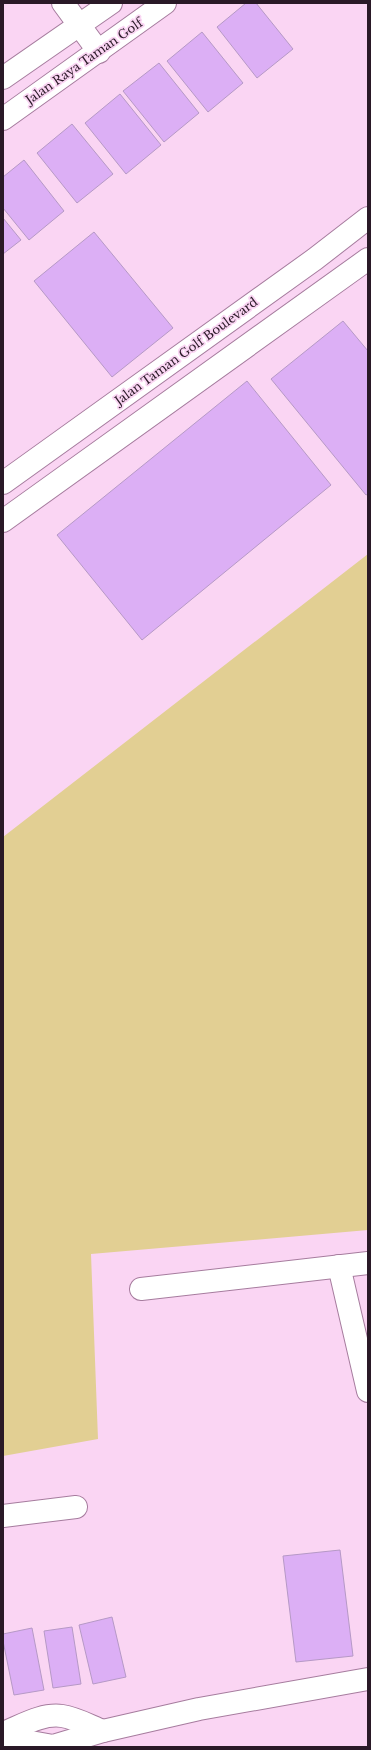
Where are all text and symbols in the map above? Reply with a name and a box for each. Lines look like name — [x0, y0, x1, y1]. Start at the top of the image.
street label: Jalan Raya Taman Golf — [21, 14, 147, 108]
street label: Jalan Taman Golf Boulevard — [110, 294, 260, 409]

